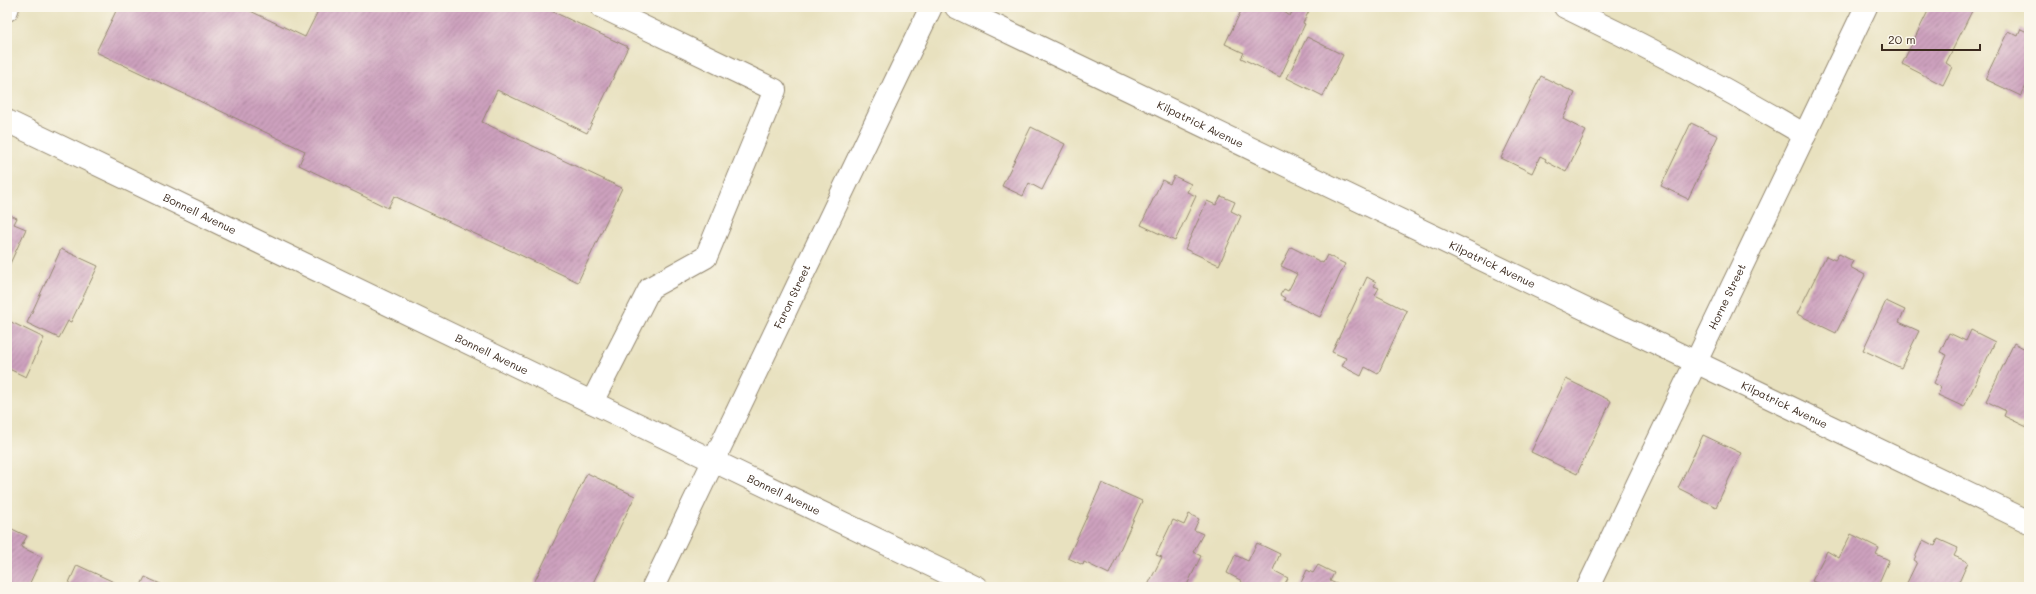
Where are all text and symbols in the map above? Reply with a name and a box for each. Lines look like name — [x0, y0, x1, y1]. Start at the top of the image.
scale bar — [1882, 26, 1980, 52]
text: 20 m — [1888, 31, 1916, 47]
street label: Kilpatrick Avenue — [1155, 97, 1246, 151]
street label: Bonnell Avenue — [161, 189, 239, 237]
street label: Kilpatrick Avenue — [1447, 237, 1539, 291]
street label: Horne Street — [1705, 261, 1749, 332]
street label: Faron Street — [770, 262, 814, 331]
street label: Bonnell Avenue — [453, 330, 531, 378]
street label: Kilpatrick Avenue — [1739, 377, 1831, 431]
street label: Bonnell Avenue — [745, 470, 823, 518]

